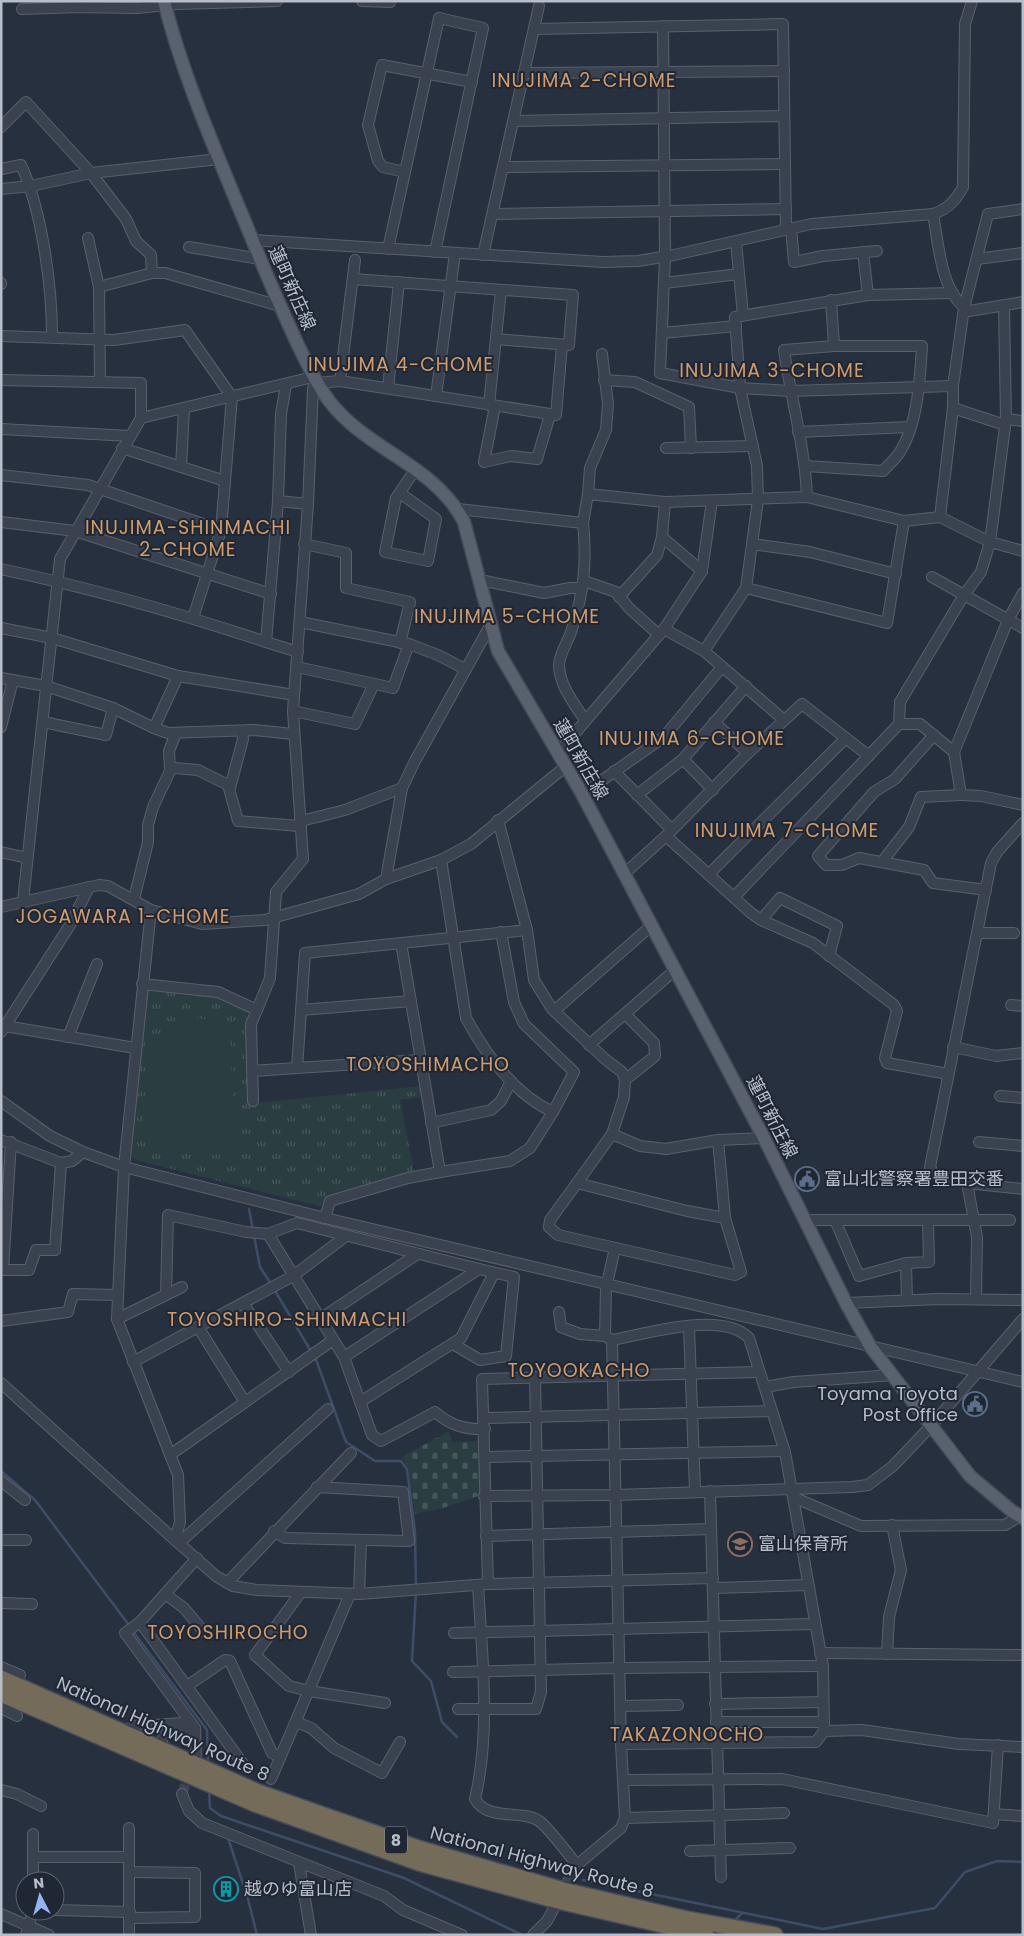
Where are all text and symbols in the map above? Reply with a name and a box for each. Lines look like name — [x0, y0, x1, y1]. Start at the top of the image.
district label: INUJIMA 2-CHOME — [491, 67, 677, 94]
street label: 蓮町新庄線 — [263, 242, 322, 334]
district label: INUJIMA 4-CHOME — [308, 351, 494, 378]
district label: INUJIMA 3-CHOME — [679, 357, 865, 384]
district label: INUJIMA-SHINMACHI 2-CHOME — [85, 514, 291, 563]
district label: INUJIMA 5-CHOME — [414, 603, 600, 630]
street label: 蓮町新庄線 — [548, 714, 615, 804]
district label: INUJIMA 6-CHOME — [599, 725, 785, 752]
district label: INUJIMA 7-CHOME — [695, 817, 879, 844]
district label: JOGAWARA 1-CHOME — [16, 903, 230, 930]
district label: TOYOSHIMACHO — [346, 1051, 510, 1078]
street label: 蓮町新庄線 — [741, 1071, 804, 1163]
public building icon: 富山北警察署豊田交番 — [794, 1166, 820, 1192]
place label: 富山北警察署豊田交番 — [824, 1166, 1004, 1191]
district label: TOYOSHIRO-SHINMACHI — [167, 1306, 407, 1333]
district label: TOYOOKACHO — [507, 1357, 651, 1384]
place label: Toyama Toyota Post Office — [817, 1381, 958, 1427]
public building icon: Toyama Toyota Post Office — [962, 1391, 988, 1417]
school or university icon: 富山保育所 — [727, 1531, 753, 1557]
place label: 富山保育所 — [758, 1531, 848, 1556]
district label: TOYOSHIROCHO — [147, 1619, 309, 1646]
street label: National Highway Route 8 — [53, 1670, 274, 1787]
district label: TAKAZONOCHO — [610, 1721, 764, 1748]
street label: National Highway Route 8 — [428, 1820, 657, 1903]
road number: 8 — [385, 1826, 407, 1854]
north arrow — [15, 1871, 65, 1921]
text: N — [32, 1873, 45, 1894]
building icon: 越のゆ富山店 — [213, 1876, 239, 1902]
place label: 越のゆ富山店 — [244, 1876, 352, 1901]

